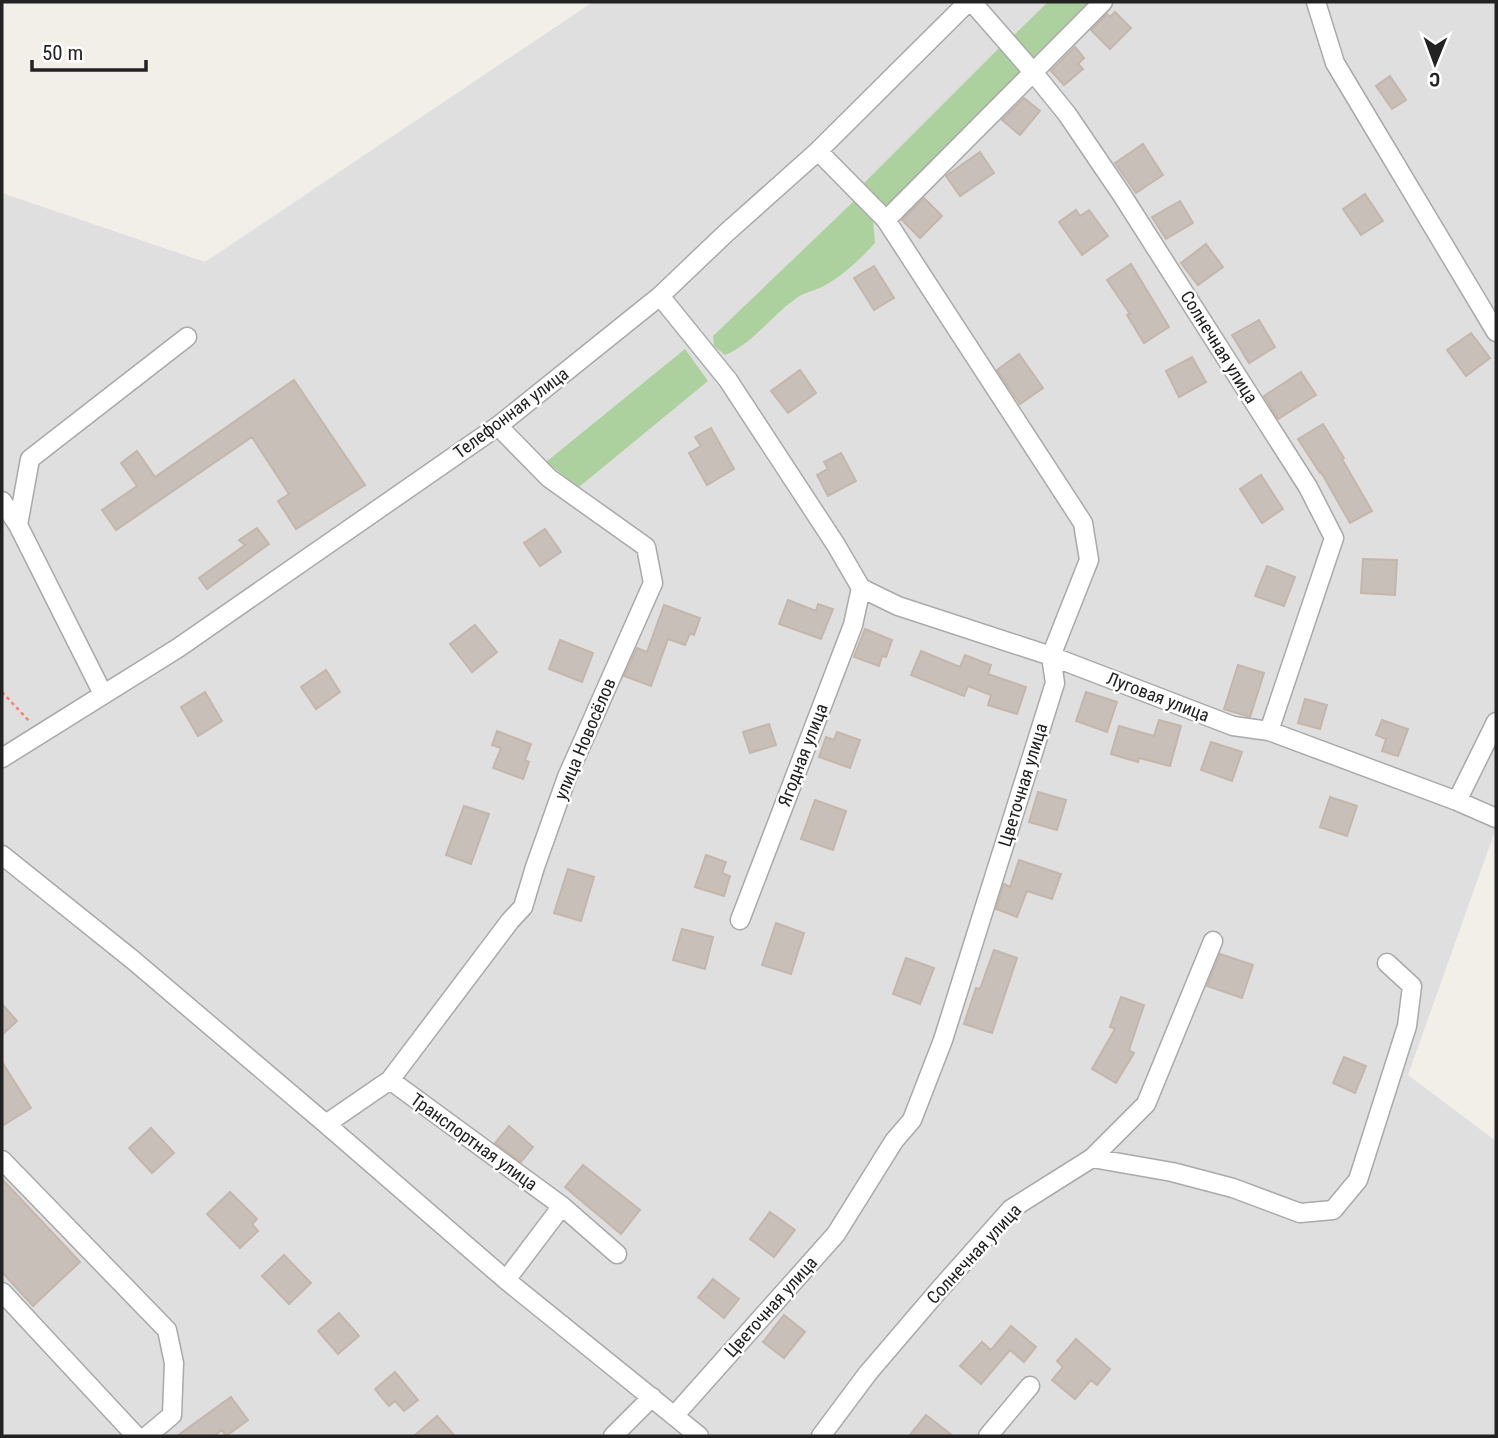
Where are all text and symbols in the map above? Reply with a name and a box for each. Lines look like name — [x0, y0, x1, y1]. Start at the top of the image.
scale bar — [32, 28, 145, 72]
north arrow — [1400, 28, 1470, 98]
text: 50 m — [42, 41, 83, 65]
text: С — [1429, 68, 1440, 91]
street label: Солнечная улица — [1176, 287, 1262, 407]
street label: Телефонная улица — [449, 363, 572, 463]
street label: Луговая улица — [1104, 667, 1212, 726]
street label: улица Новосёлов — [549, 675, 620, 803]
street label: Ягодная улица — [773, 700, 832, 809]
street label: Цветочная улица — [994, 721, 1051, 849]
street label: Транспортная улица — [407, 1089, 542, 1195]
street label: Солнечная улица — [922, 1199, 1025, 1308]
street label: Цветочная улица — [720, 1252, 821, 1361]

